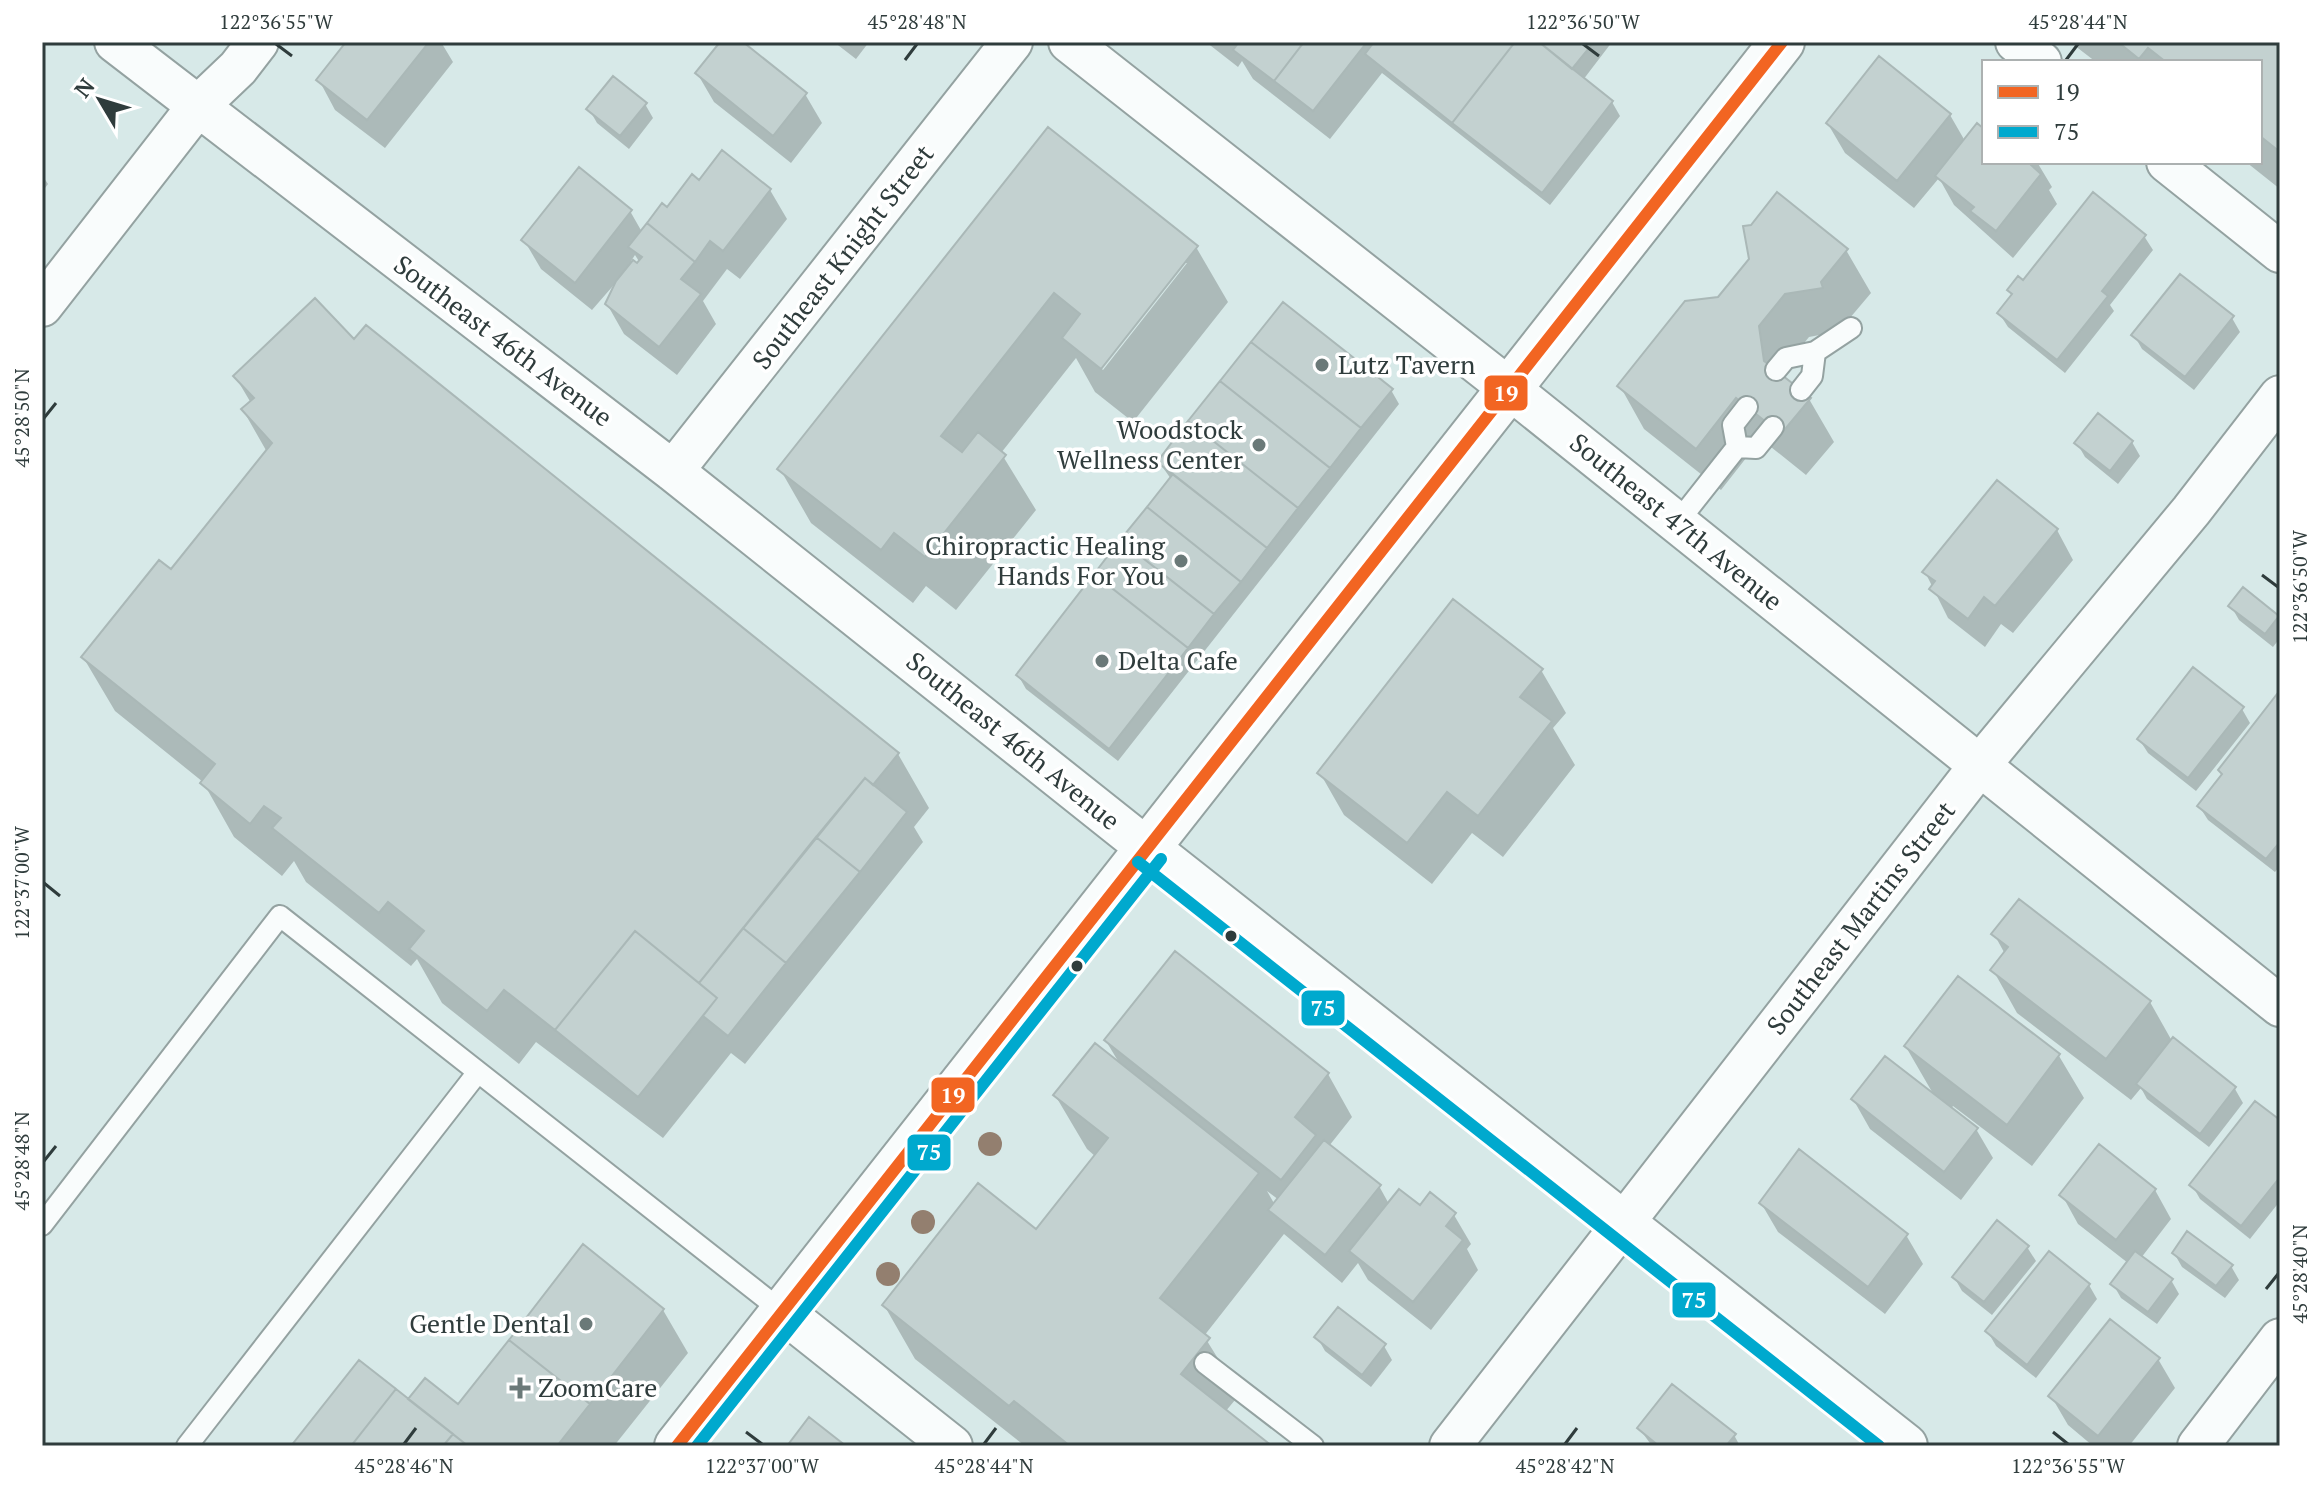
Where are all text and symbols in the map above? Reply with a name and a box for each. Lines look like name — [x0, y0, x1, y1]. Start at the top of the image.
text: 122°36'55"W — [219, 8, 333, 35]
text: 45°28'48"N — [867, 8, 967, 35]
text: 122°36'50"W — [1526, 8, 1640, 35]
text: 45°28'44"N — [2028, 8, 2128, 35]
north arrow — [60, 60, 140, 140]
legend — [1982, 60, 2262, 164]
text: N — [67, 72, 101, 103]
text: 19 — [2054, 75, 2080, 107]
text: 75 — [2054, 115, 2080, 147]
street label: Southeast Knight Street — [744, 137, 941, 376]
street label: Southeast 46th Avenue — [387, 247, 620, 434]
place label: Lutz Tavern — [1338, 347, 1476, 381]
marker: Lutz Tavern — [1313, 356, 1331, 374]
text: 45°28'50"N — [8, 368, 35, 468]
line badge: 19 — [1483, 374, 1529, 412]
text: 19 — [1494, 378, 1518, 407]
place label: Woodstock Wellness Center — [1057, 412, 1244, 476]
street label: Southeast 47th Avenue — [1563, 425, 1790, 618]
marker: Woodstock Wellness Center — [1250, 436, 1268, 454]
place label: Chiropractic Healing Hands For You — [925, 528, 1165, 592]
text: 122°36'50"W — [2286, 530, 2313, 644]
marker: Chiropractic Healing Hands For You — [1172, 552, 1190, 570]
place label: Delta Cafe — [1118, 643, 1238, 677]
street label: Southeast 46th Avenue — [900, 644, 1127, 837]
marker: Delta Cafe — [1093, 652, 1111, 670]
street label: Southeast Martins Street — [1758, 794, 1962, 1041]
text: 122°37'00"W — [8, 826, 35, 940]
unlabelled marker — [1223, 928, 1239, 944]
unlabelled marker — [1069, 958, 1085, 974]
line badge: 75 — [1300, 989, 1346, 1027]
text: 75 — [1311, 993, 1335, 1022]
line badge: 19 — [930, 1076, 976, 1114]
text: 19 — [941, 1080, 965, 1109]
text: 45°28'48"N — [8, 1111, 35, 1211]
line badge: 75 — [906, 1133, 952, 1172]
text: 75 — [917, 1137, 941, 1166]
text: 45°28'40"N — [2286, 1224, 2313, 1324]
line badge: 75 — [1671, 1281, 1717, 1319]
text: 75 — [1682, 1285, 1706, 1314]
place label: Gentle Dental — [409, 1306, 570, 1340]
marker: Gentle Dental — [577, 1315, 595, 1333]
place label: ZoomCare — [538, 1370, 657, 1404]
marker: ZoomCare — [509, 1377, 531, 1399]
text: 45°28'46"N — [354, 1452, 454, 1479]
text: 122°37'00"W — [705, 1452, 819, 1479]
text: 45°28'44"N — [934, 1452, 1034, 1479]
text: 45°28'42"N — [1515, 1452, 1615, 1479]
text: 122°36'55"W — [2011, 1452, 2125, 1479]

